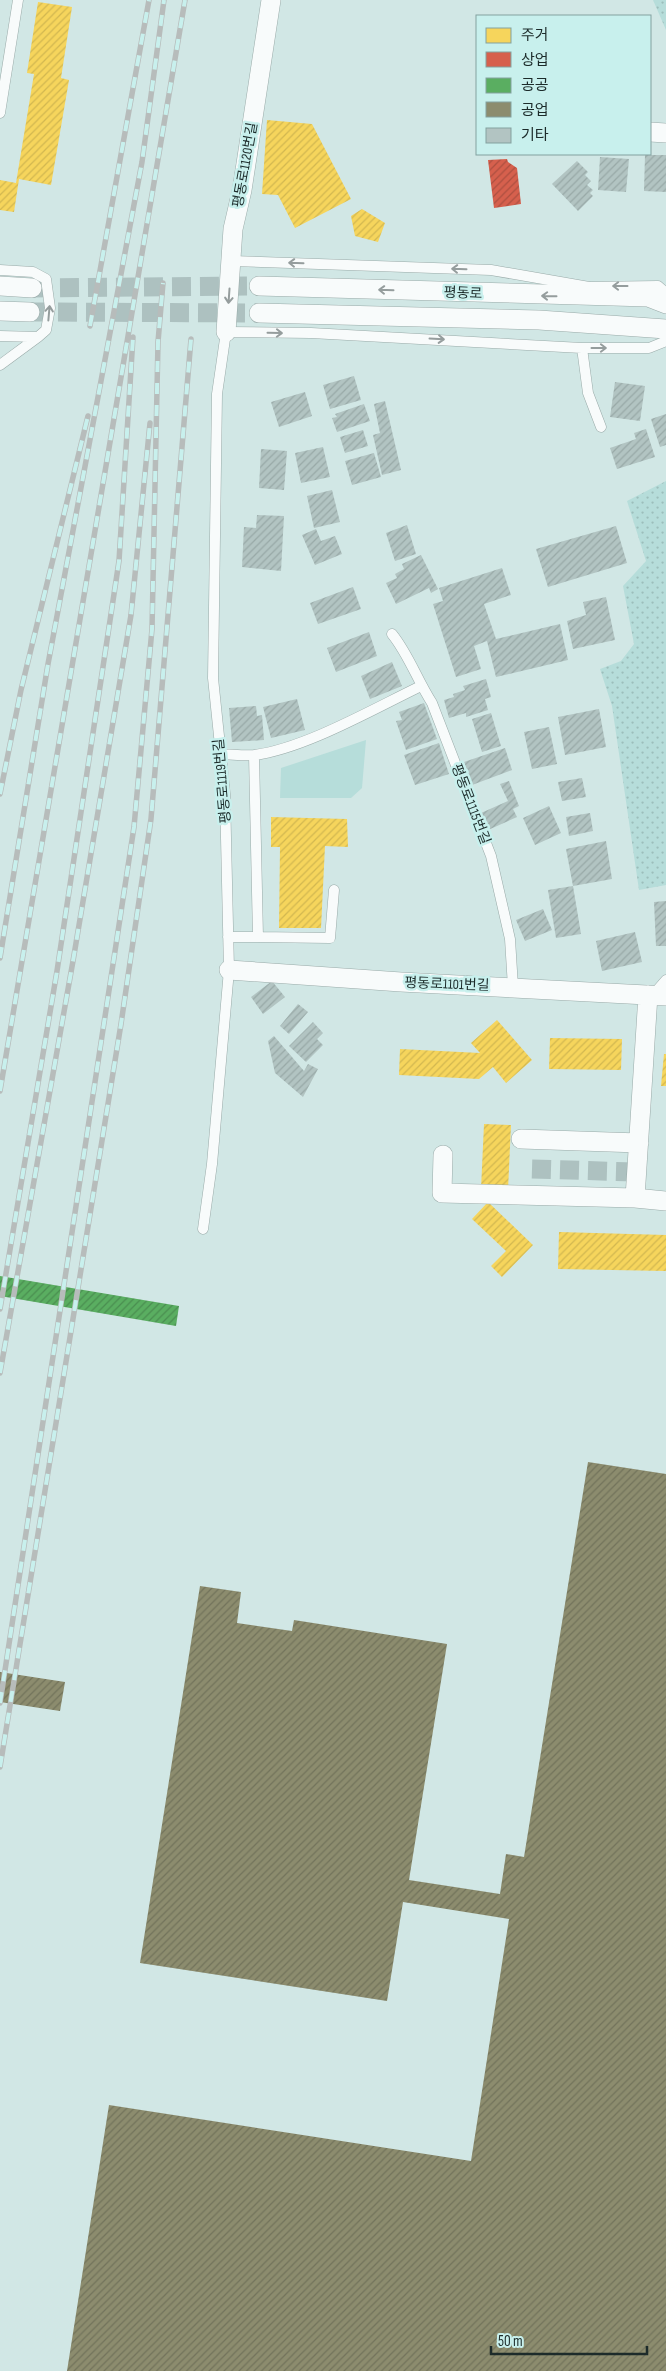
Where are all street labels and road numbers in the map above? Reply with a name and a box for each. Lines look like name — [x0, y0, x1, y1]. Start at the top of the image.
street label: 평동로1120번길 — [229, 121, 261, 209]
street label: 평동로 — [443, 284, 483, 302]
street label: 평동로1119번길 — [210, 738, 234, 824]
street label: 평동로1115번길 — [448, 761, 494, 847]
street label: 평동로1101번길 — [404, 974, 490, 994]

